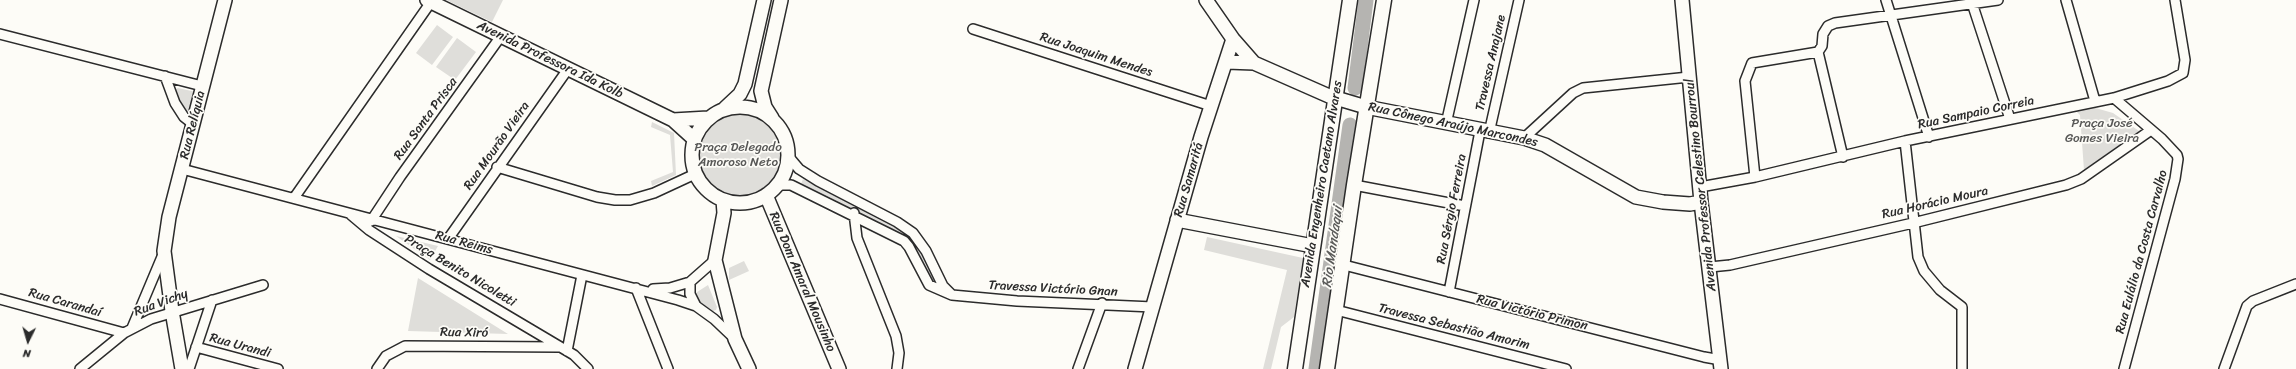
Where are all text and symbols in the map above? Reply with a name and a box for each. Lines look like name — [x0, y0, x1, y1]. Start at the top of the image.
street label: Travessa Anajane — [1472, 14, 1510, 112]
street label: Avenida Professora Ida Kolb — [474, 18, 626, 102]
street label: Rua Joaquim Mendes — [1038, 29, 1154, 81]
street label: Rua Santa Prisca — [391, 75, 461, 163]
street label: Avenida Professor Celestino Bourroul — [1682, 78, 1720, 292]
street label: Avenida Engenheiro Caetano Alvares — [1298, 80, 1346, 288]
street label: Rua Relíquia — [177, 89, 209, 161]
street label: Rua Sampaio Correia — [1916, 93, 2036, 133]
street label: Rua Mourão Vieira — [461, 99, 533, 193]
street label: Rua Cônego Araújo Marcondes — [1367, 99, 1539, 151]
park label: Praça José Gomes Vieira — [2065, 116, 2139, 147]
park label: Praça Delegado Amoroso Neto — [694, 140, 782, 171]
street label: Rua Samaritá — [1171, 141, 1207, 219]
street label: Rua Sérgio Ferreira — [1434, 153, 1470, 265]
street label: Rua Eulálio da Costa Carvalho — [2113, 168, 2171, 336]
street label: Rua Horácio Moura — [1880, 183, 1990, 223]
water label: Rio Mandaqui — [1319, 205, 1347, 289]
street label: Rua Dom Amaral Mousinho — [765, 210, 839, 354]
street label: Rua Reims — [434, 228, 494, 258]
street label: Praça Benito Nicoletti — [402, 232, 518, 310]
street label: Travessa Victório Gnan — [988, 278, 1118, 300]
street label: Rua Carandaí — [27, 285, 103, 321]
street label: Rua Vichy — [132, 286, 190, 320]
street label: Rua Victório Primon — [1475, 292, 1589, 334]
street label: Travessa Sebastião Amorim — [1377, 301, 1531, 353]
north arrow — [8, 321, 48, 361]
street label: Rua Xiró — [440, 325, 488, 341]
street label: Rua Urandi — [208, 330, 272, 362]
text: N — [22, 344, 32, 363]

